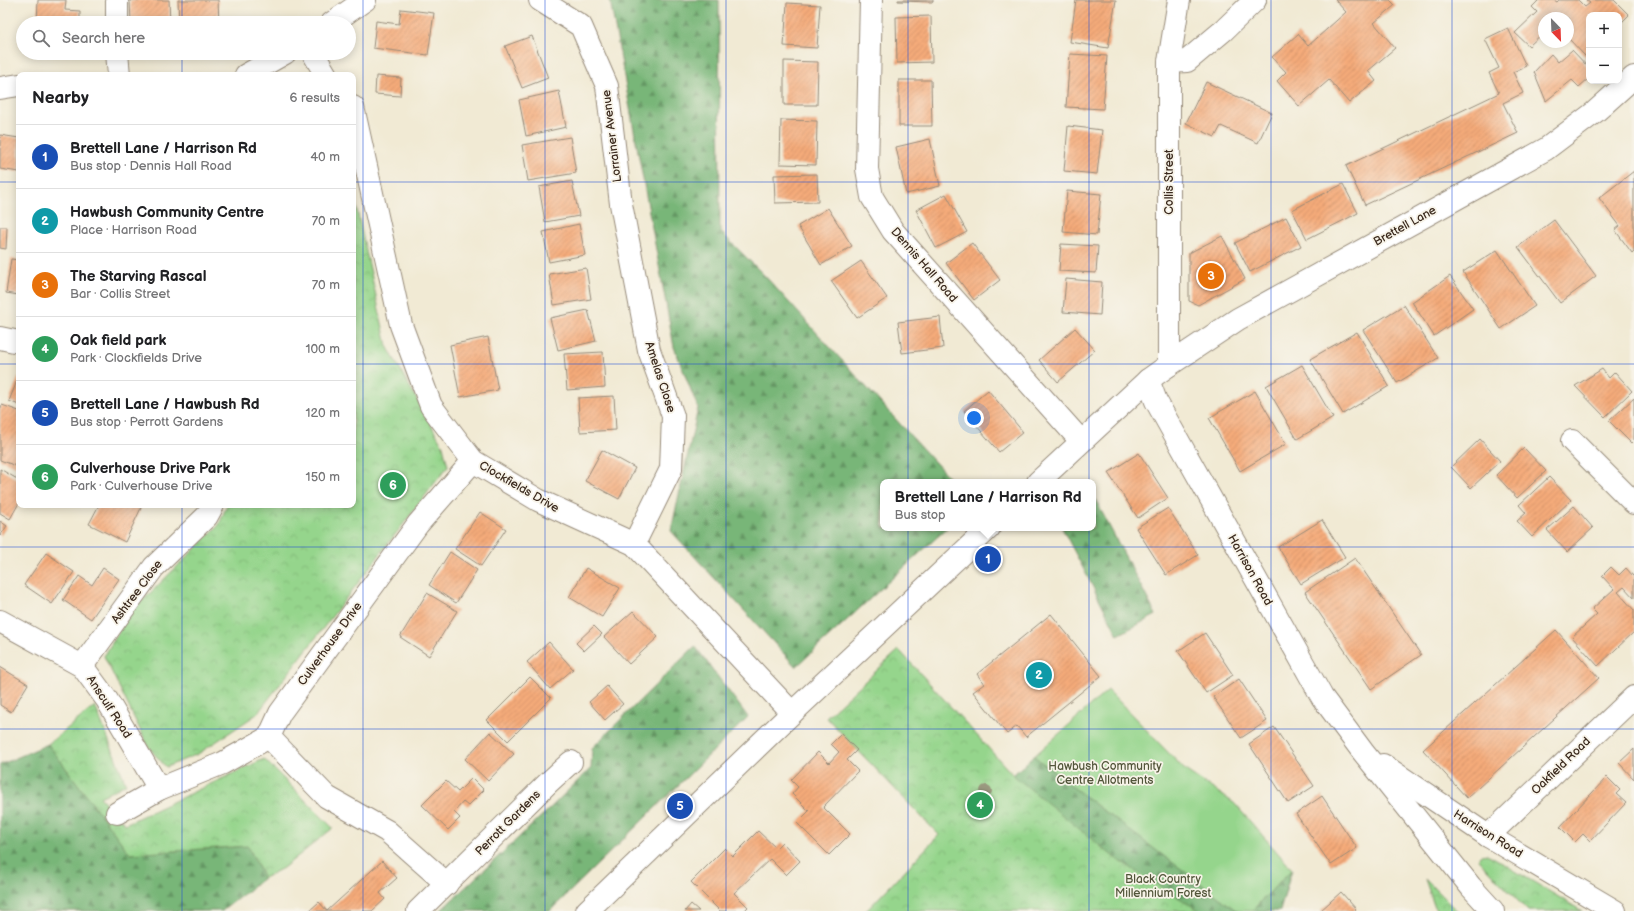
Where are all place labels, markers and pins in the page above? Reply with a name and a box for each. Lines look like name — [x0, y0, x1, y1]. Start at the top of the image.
pin: 3 — [1198, 261, 1224, 291]
pin: 6 — [380, 470, 406, 500]
pin: 1 — [975, 544, 1001, 574]
pin: 2 — [1026, 660, 1052, 690]
pin: 4 — [967, 790, 993, 820]
pin: 5 — [667, 791, 693, 821]

